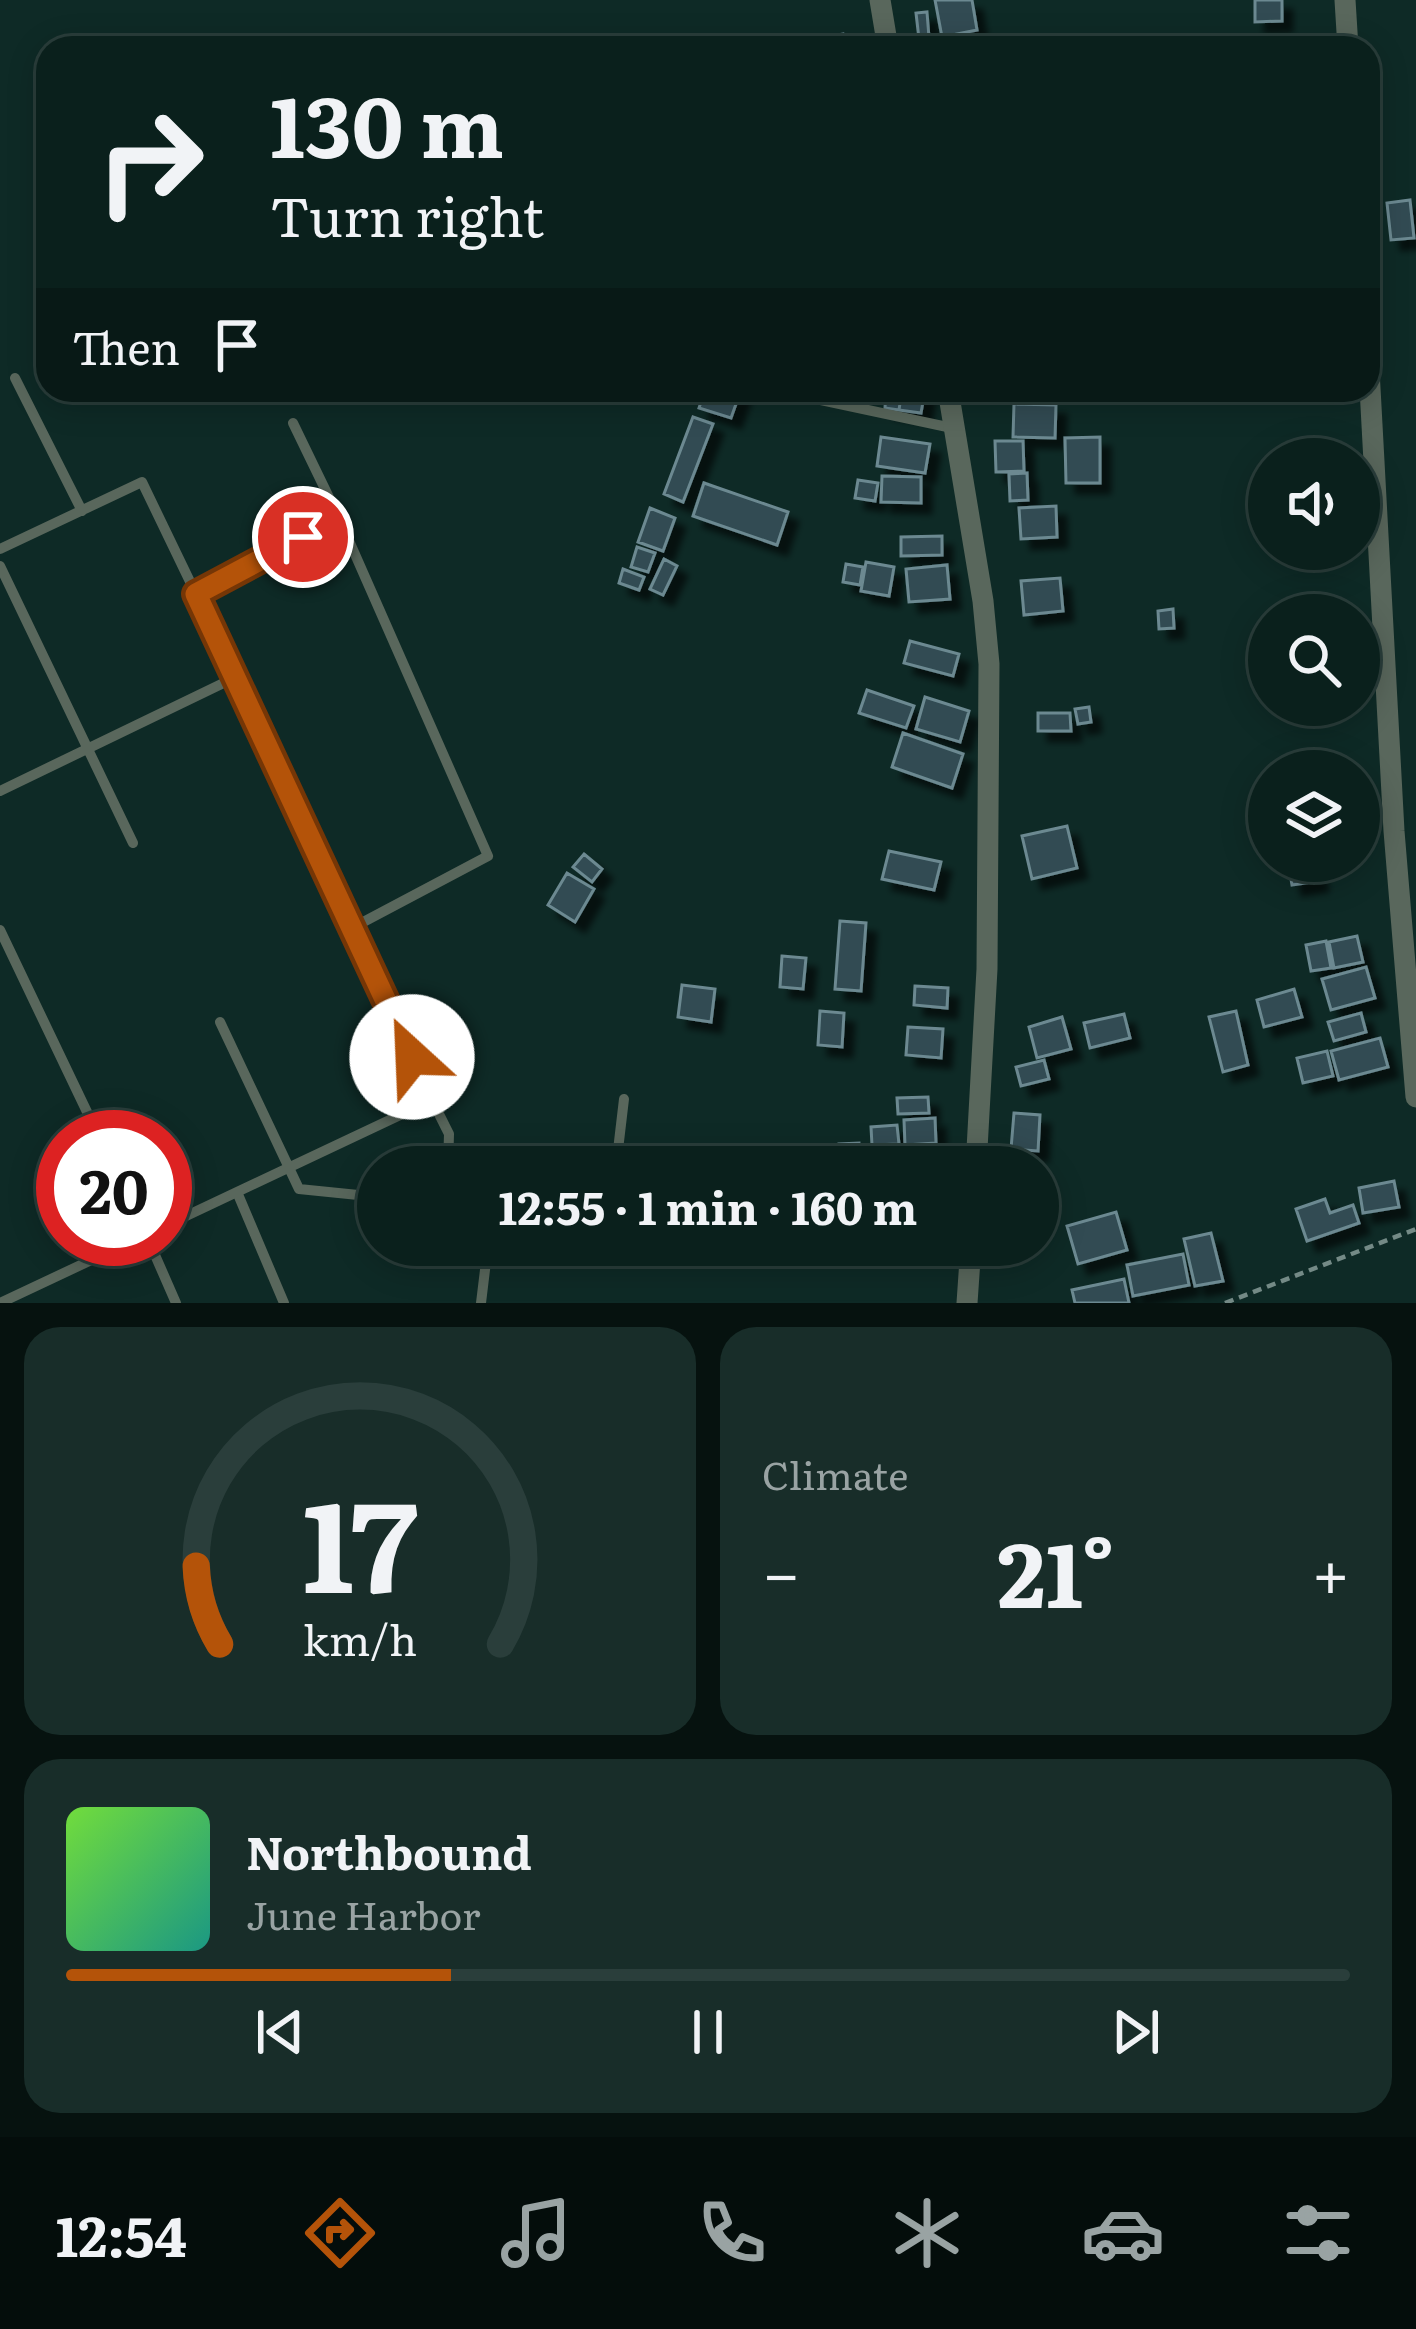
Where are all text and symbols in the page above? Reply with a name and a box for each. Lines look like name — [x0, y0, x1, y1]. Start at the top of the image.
text: 130 m — [270, 59, 504, 184]
icon: right — [72, 84, 228, 240]
text: Turn right — [270, 173, 544, 254]
text: Then — [72, 312, 180, 379]
icon: arrive — [204, 312, 270, 378]
map controls — [1248, 438, 1380, 882]
button: sound — [1248, 438, 1380, 570]
pin — [252, 486, 354, 588]
icon: arrive — [270, 504, 336, 570]
button: search — [1248, 594, 1380, 726]
button: layers — [1248, 750, 1380, 882]
position arrow — [349, 994, 475, 1120]
speed limit sign: 20 — [36, 1110, 192, 1266]
text: 12:55 · 1 min · 160 m — [499, 1172, 917, 1239]
text: Climate — [762, 1444, 908, 1502]
text: 17 — [302, 1446, 418, 1631]
text: 21° — [997, 1502, 1115, 1636]
text: − — [762, 1520, 800, 1618]
text: + — [1312, 1520, 1350, 1618]
text: km/h — [303, 1606, 417, 1669]
text: Northbound — [246, 1817, 532, 1884]
text: June Harbor — [246, 1884, 481, 1942]
icon: previous — [247, 1999, 313, 2065]
icon: pause — [675, 1999, 741, 2065]
icon: next — [1103, 1999, 1169, 2065]
icon: directions — [298, 2191, 382, 2275]
icon: music — [494, 2191, 578, 2275]
icon: phone — [690, 2191, 774, 2275]
icon: climate — [885, 2191, 969, 2275]
icon: car — [1081, 2191, 1165, 2275]
icon: filters — [1276, 2191, 1360, 2275]
text: 12:54 — [56, 2193, 187, 2274]

